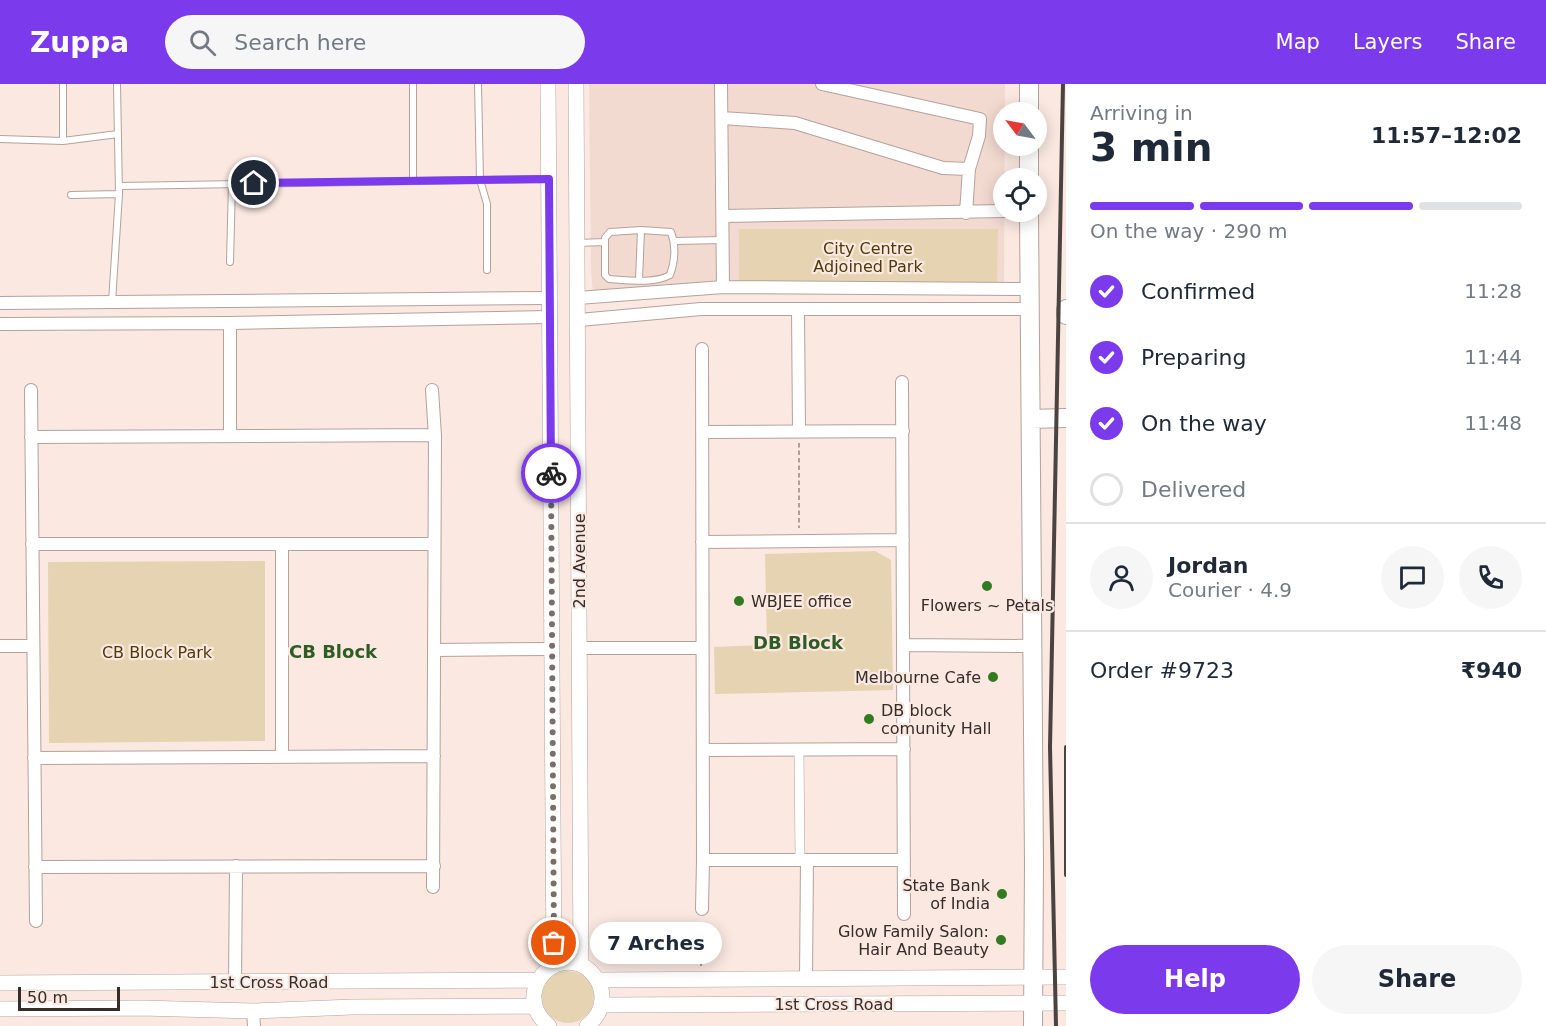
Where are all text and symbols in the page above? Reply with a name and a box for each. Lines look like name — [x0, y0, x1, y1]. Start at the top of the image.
search box — [165, 15, 585, 69]
text: Zuppa — [30, 26, 129, 59]
icon: search — [186, 26, 219, 59]
text: Search here — [234, 30, 366, 55]
text: Map — [1276, 30, 1320, 54]
text: Layers — [1353, 30, 1422, 54]
text: Share — [1455, 30, 1516, 54]
text: Arriving in — [1090, 101, 1193, 125]
north arrow — [993, 102, 1047, 156]
map controls — [993, 102, 1047, 222]
text: 11:57–12:02 — [1371, 123, 1522, 148]
text: 3 min — [1090, 125, 1212, 170]
pin — [228, 157, 279, 208]
icon: home — [237, 166, 270, 199]
button: locate — [993, 168, 1047, 222]
text: On the way · 290 m — [1090, 219, 1288, 243]
park label: City Centre Adjoined Park — [813, 239, 923, 276]
icon: check — [1090, 275, 1123, 308]
text: Confirmed — [1141, 279, 1255, 304]
text: 11:28 — [1464, 279, 1522, 303]
icon: check — [1090, 341, 1123, 374]
text: Preparing — [1141, 345, 1247, 370]
text: 11:44 — [1464, 345, 1522, 369]
icon: check — [1090, 407, 1123, 440]
text: On the way — [1141, 411, 1267, 436]
text: 11:48 — [1464, 411, 1522, 435]
courier — [521, 443, 581, 503]
icon: bike — [535, 457, 568, 490]
text: Delivered — [1141, 477, 1246, 502]
street label: 2nd Avenue — [570, 513, 589, 609]
button: person — [1090, 546, 1153, 609]
button: chat — [1381, 546, 1444, 609]
button: phone — [1459, 546, 1522, 609]
text: Jordan — [1168, 553, 1248, 578]
text: Courier · 4.9 — [1168, 578, 1292, 602]
marker: Flowers ~ Petals — [980, 579, 994, 593]
place label: WBJEE office — [751, 592, 852, 611]
marker: WBJEE office — [732, 594, 746, 608]
place label: Flowers ~ Petals — [921, 596, 1053, 615]
district label: DB Block — [753, 632, 844, 653]
district label: CB Block — [289, 641, 378, 662]
park label: CB Block Park — [102, 643, 213, 662]
text: Order #9723 — [1090, 658, 1234, 683]
text: ₹940 — [1461, 658, 1522, 683]
place label: Melbourne Cafe — [855, 668, 981, 687]
marker: Melbourne Cafe — [986, 670, 1000, 684]
place label: DB block comunity Hall — [881, 701, 991, 738]
marker: DB block comunity Hall — [862, 712, 876, 726]
place label: State Bank of India — [902, 876, 991, 913]
marker: State Bank of India — [995, 887, 1009, 901]
pin — [528, 917, 579, 968]
callout: 7 Arches — [590, 922, 722, 964]
place label: Glow Family Salon: Hair And Beauty — [838, 922, 989, 959]
icon: bag — [537, 926, 570, 959]
text: 7 Arches — [607, 931, 705, 955]
marker: Glow Family Salon: Hair And Beauty — [994, 933, 1008, 947]
button: Help — [1090, 945, 1300, 1014]
button: Share — [1312, 945, 1522, 1014]
street label: 1st Cross Road — [210, 973, 328, 992]
scale bar — [18, 984, 120, 1012]
text: 50 m — [27, 988, 68, 1007]
street label: 1st Cross Road — [775, 995, 893, 1014]

